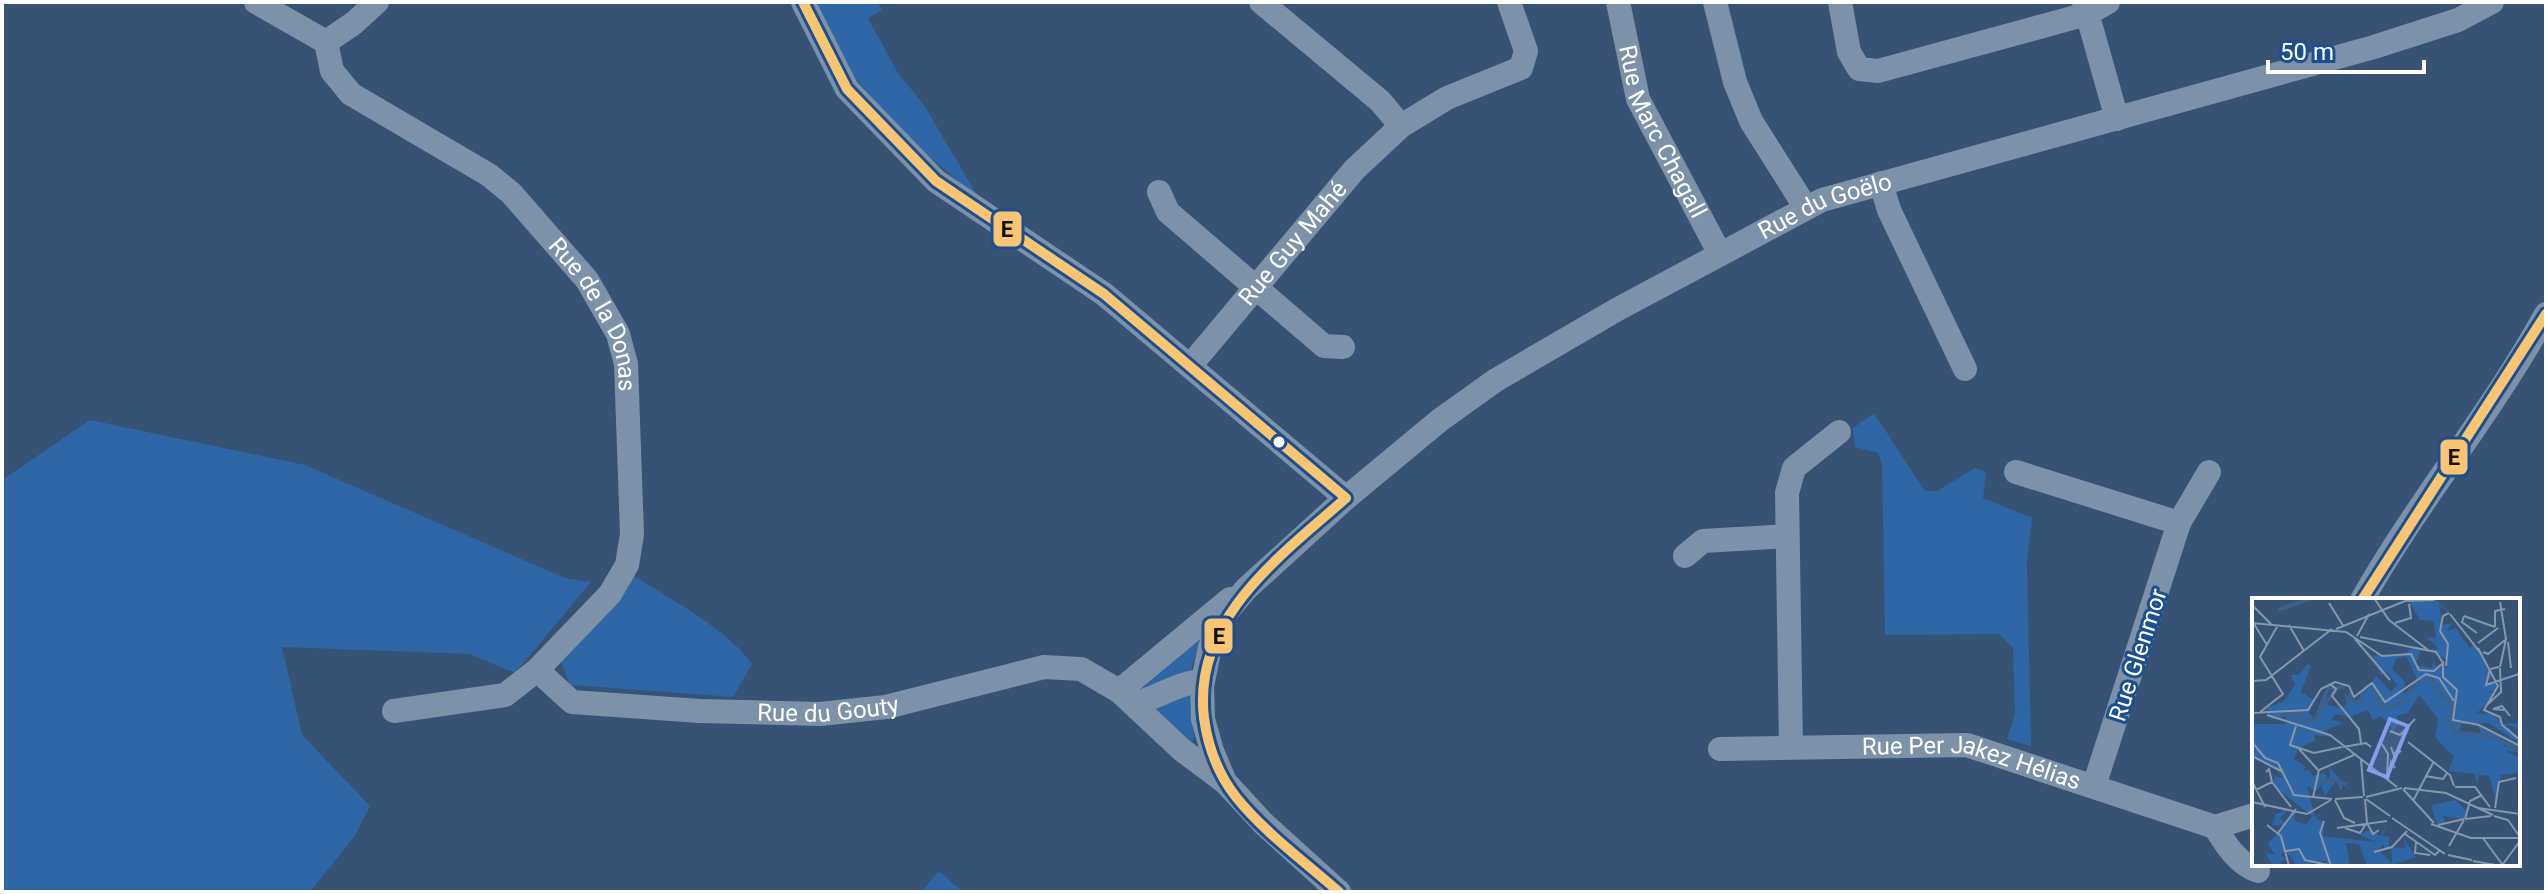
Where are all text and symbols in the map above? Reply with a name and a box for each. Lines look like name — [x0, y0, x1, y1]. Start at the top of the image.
scale bar — [2268, 24, 2424, 74]
text: 50 m — [2280, 38, 2334, 66]
street label: Rue Marc Chagall — [1613, 43, 1712, 223]
street label: Rue du Goëlo — [1754, 167, 1895, 245]
street label: Rue Guy Mahé — [1233, 175, 1353, 311]
line badge: E — [992, 210, 1023, 248]
text: E — [1001, 217, 1013, 242]
street label: Rue de la Donas — [543, 232, 641, 392]
unlabelled marker — [1271, 434, 1287, 450]
line badge: E — [2439, 438, 2469, 476]
text: E — [2448, 445, 2460, 470]
street label: Rue Glenmor — [2103, 585, 2173, 725]
inset map — [2252, 598, 2520, 866]
line badge: E — [1203, 617, 1234, 655]
text: E — [1213, 624, 1225, 649]
street label: Rue du Gouty — [757, 690, 902, 728]
street label: Rue Per Jakez Hélias — [1862, 731, 2085, 796]

